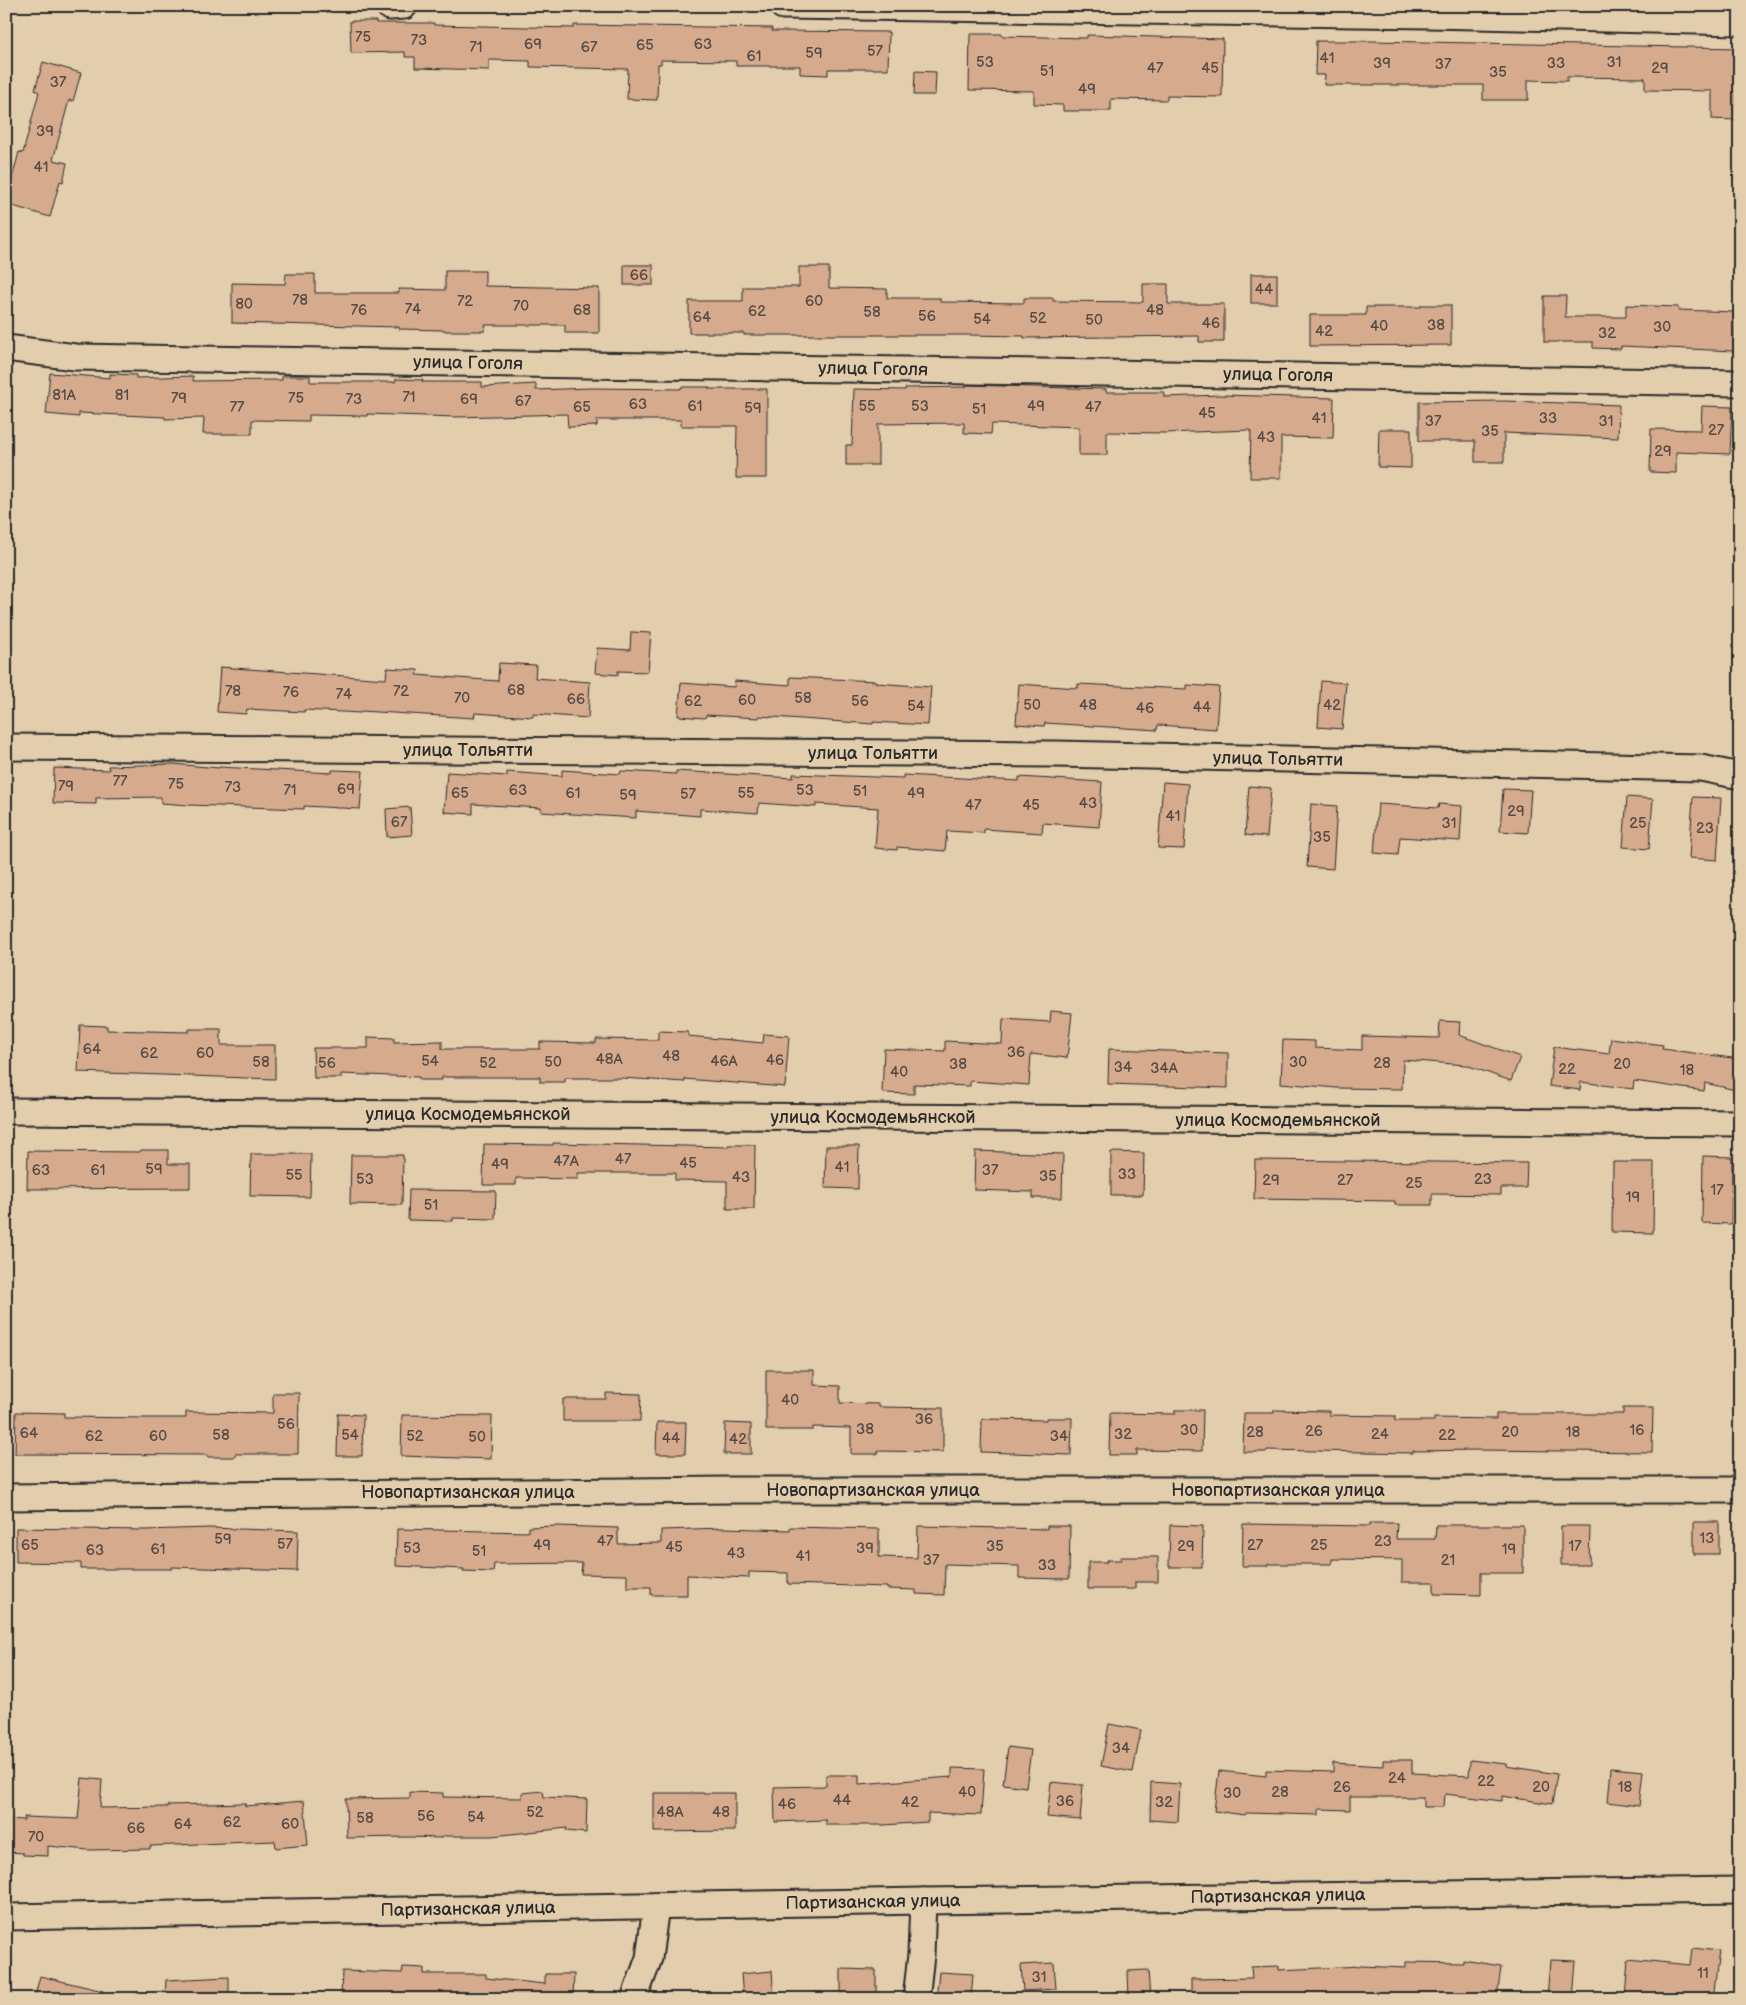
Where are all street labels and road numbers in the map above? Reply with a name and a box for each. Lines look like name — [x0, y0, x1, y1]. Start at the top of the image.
street label: улица Гоголя — [413, 352, 523, 374]
street label: улица Гоголя — [818, 358, 928, 380]
street label: улица Гоголя — [1223, 364, 1333, 386]
street label: улица Тольятти — [403, 740, 533, 761]
street label: улица Тольятти — [808, 743, 938, 764]
street label: улица Тольятти — [1213, 747, 1343, 771]
street label: улица Космодемьянской — [366, 1104, 570, 1125]
street label: улица Космодемьянской — [771, 1107, 975, 1128]
street label: улица Космодемьянской — [1176, 1110, 1380, 1131]
street label: Новопартизанская улица — [766, 1480, 980, 1501]
street label: Новопартизанская улица — [1171, 1480, 1385, 1501]
street label: Новопартизанская улица — [361, 1482, 575, 1503]
street label: Партизанская улица — [1190, 1884, 1366, 1908]
street label: Партизанская улица — [785, 1890, 961, 1914]
street label: Партизанская улица — [380, 1897, 556, 1921]

